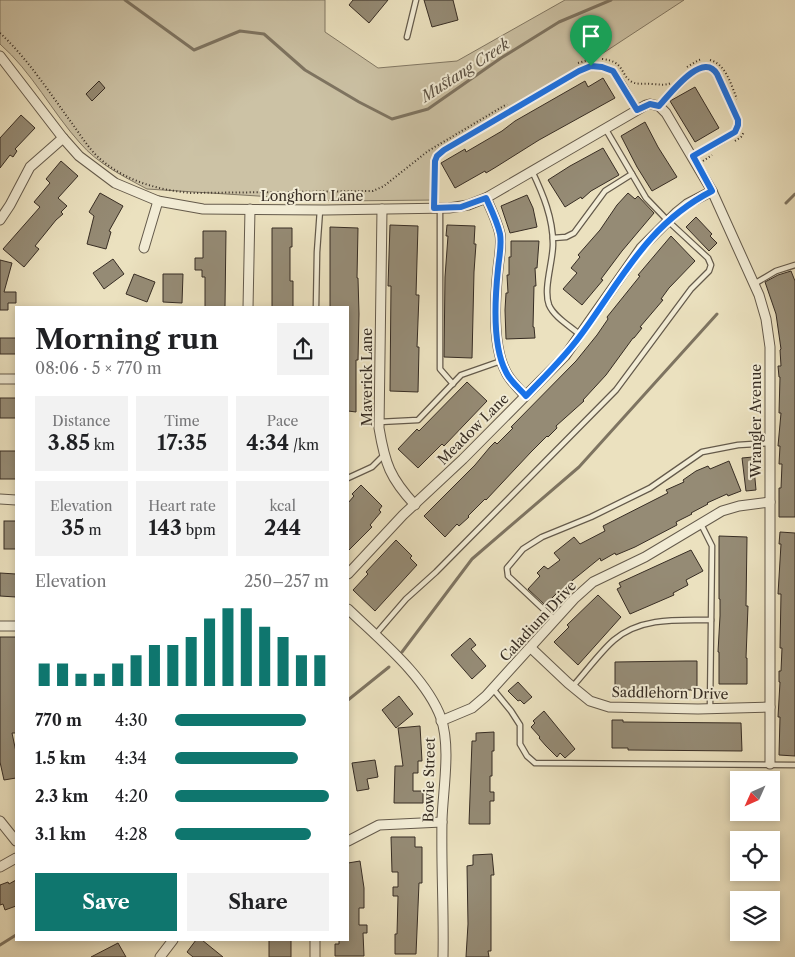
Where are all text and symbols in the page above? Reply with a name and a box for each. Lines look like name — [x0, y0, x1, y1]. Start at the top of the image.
pin — [570, 15, 612, 66]
icon: arrive — [577, 22, 605, 50]
water label: Mustang Creek — [415, 34, 513, 107]
street label: Longhorn Lane — [261, 187, 364, 205]
text: Morning run — [35, 322, 219, 356]
button: share — [277, 323, 329, 375]
street label: Maverick Lane — [358, 328, 376, 426]
text: 08:06 · 5 × 770 m — [35, 358, 162, 378]
street label: Wrangler Avenue — [747, 364, 765, 479]
street label: Meadow Lane — [433, 389, 513, 469]
text: Distance — [52, 412, 110, 430]
text: Time — [164, 412, 200, 430]
text: Pace — [267, 412, 298, 430]
text: 3.85 — [48, 430, 90, 455]
text: 17:35 — [157, 430, 207, 455]
text: 4:34 — [246, 430, 289, 455]
text: km — [90, 436, 115, 454]
text: /km — [289, 436, 319, 454]
text: Elevation — [50, 497, 113, 515]
text: Heart rate — [148, 497, 216, 515]
text: kcal — [269, 497, 296, 515]
text: 35 — [61, 515, 85, 540]
text: 143 — [148, 515, 182, 540]
text: 244 — [264, 515, 301, 540]
text: m — [85, 521, 101, 539]
text: bpm — [182, 521, 216, 539]
text: Elevation — [35, 571, 106, 591]
text: 250–257 m — [244, 571, 329, 591]
street label: Caladium Drive — [496, 577, 580, 665]
street label: Saddlehorn Drive — [611, 683, 729, 703]
text: 770 m — [35, 710, 82, 730]
text: 4:30 — [115, 710, 148, 730]
street label: Bowie Street — [419, 737, 439, 823]
text: 1.5 km — [35, 748, 86, 768]
text: 4:34 — [115, 748, 147, 768]
north arrow — [730, 771, 780, 821]
map controls — [730, 771, 780, 941]
text: 2.3 km — [35, 786, 88, 806]
text: 4:20 — [115, 786, 148, 806]
text: 3.1 km — [35, 824, 86, 844]
text: 4:28 — [115, 824, 147, 844]
button: locate — [730, 831, 780, 881]
button: Save — [35, 873, 177, 931]
button: Share — [187, 873, 329, 931]
button: layers — [730, 891, 780, 941]

